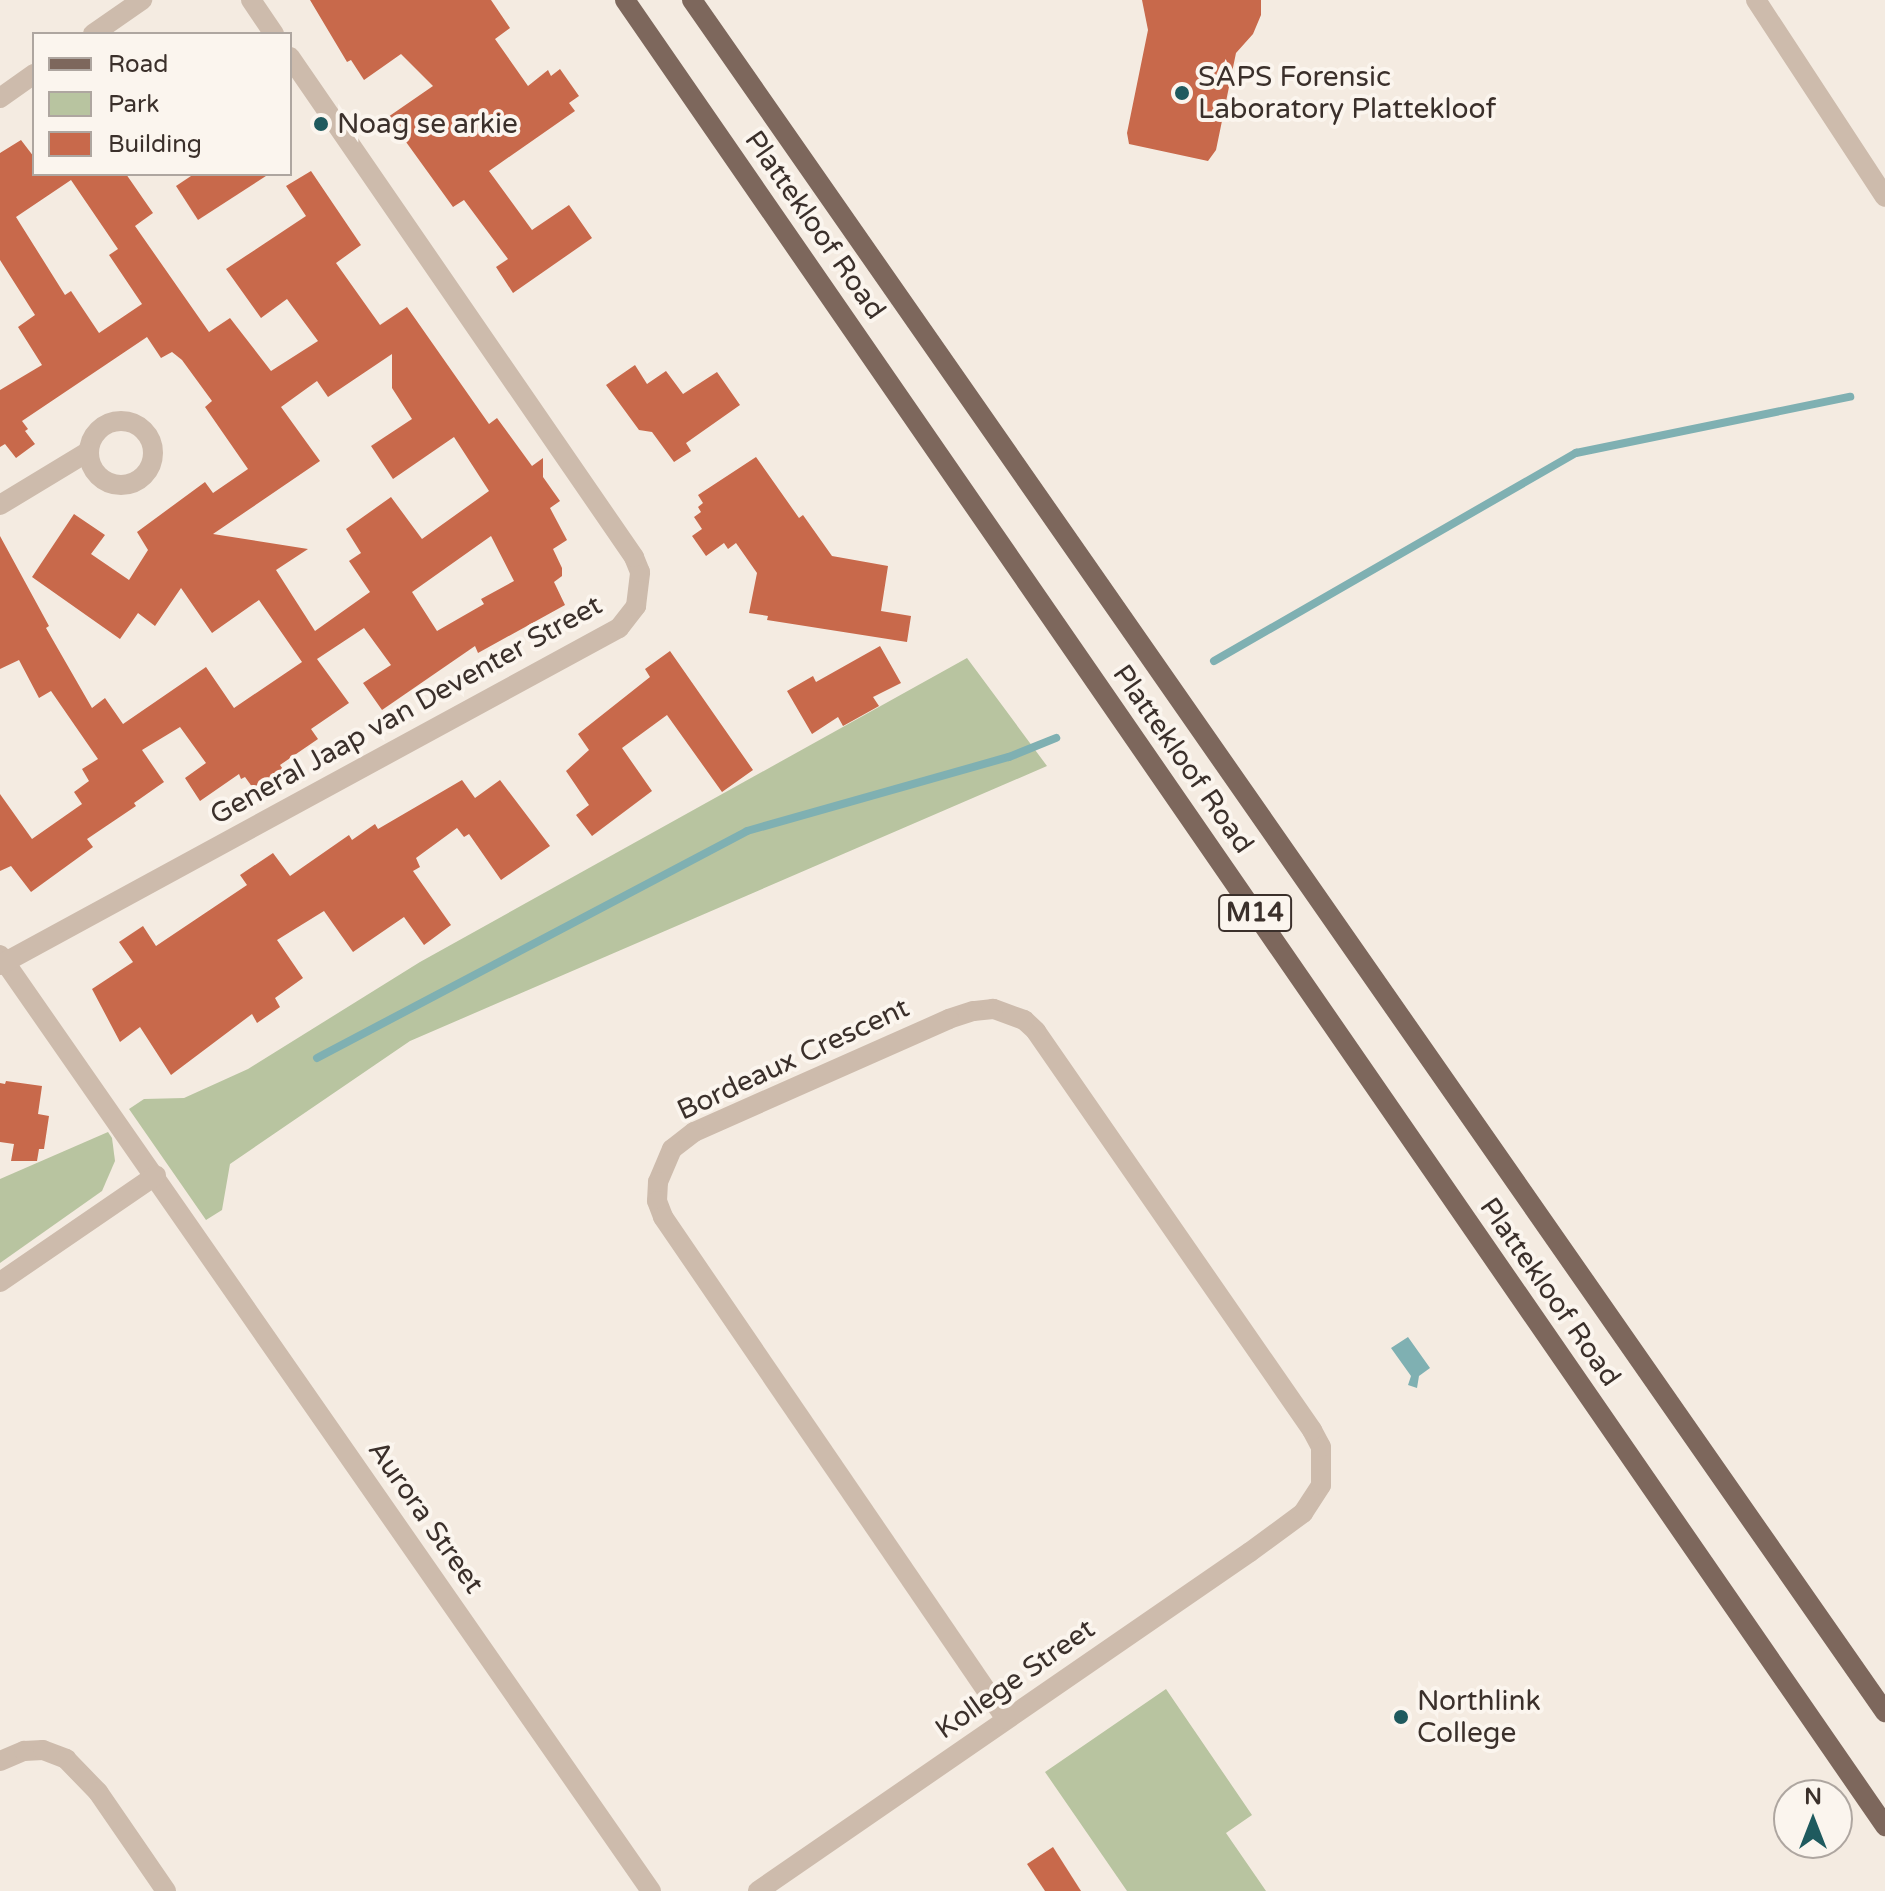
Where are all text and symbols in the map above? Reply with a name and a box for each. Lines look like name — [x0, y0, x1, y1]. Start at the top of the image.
legend — [32, 32, 292, 176]
text: Road — [108, 50, 168, 79]
place label: SAPS Forensic Laboratory Plattekloof — [1198, 60, 1496, 126]
marker: SAPS Forensic Laboratory Plattekloof — [1173, 84, 1191, 102]
text: Park — [108, 90, 159, 119]
place label: Noag se arkie — [337, 107, 518, 141]
marker: Noag se arkie — [312, 115, 330, 133]
street label: Plattekloof Road — [737, 124, 893, 326]
text: Building — [108, 130, 202, 159]
street label: General Jaap van Deventer Street — [204, 588, 608, 832]
street label: Plattekloof Road — [1105, 658, 1261, 860]
road number: M14 — [1217, 891, 1293, 935]
street label: Bordeaux Crescent — [672, 991, 914, 1127]
street label: Plattekloof Road — [1472, 1191, 1628, 1393]
street label: Aurora Street — [361, 1434, 491, 1600]
street label: Kollege Street — [929, 1612, 1101, 1746]
place label: Northlink College — [1417, 1684, 1541, 1750]
marker: Northlink College — [1392, 1708, 1410, 1726]
north arrow — [1773, 1779, 1853, 1859]
text: N — [1804, 1784, 1822, 1810]

